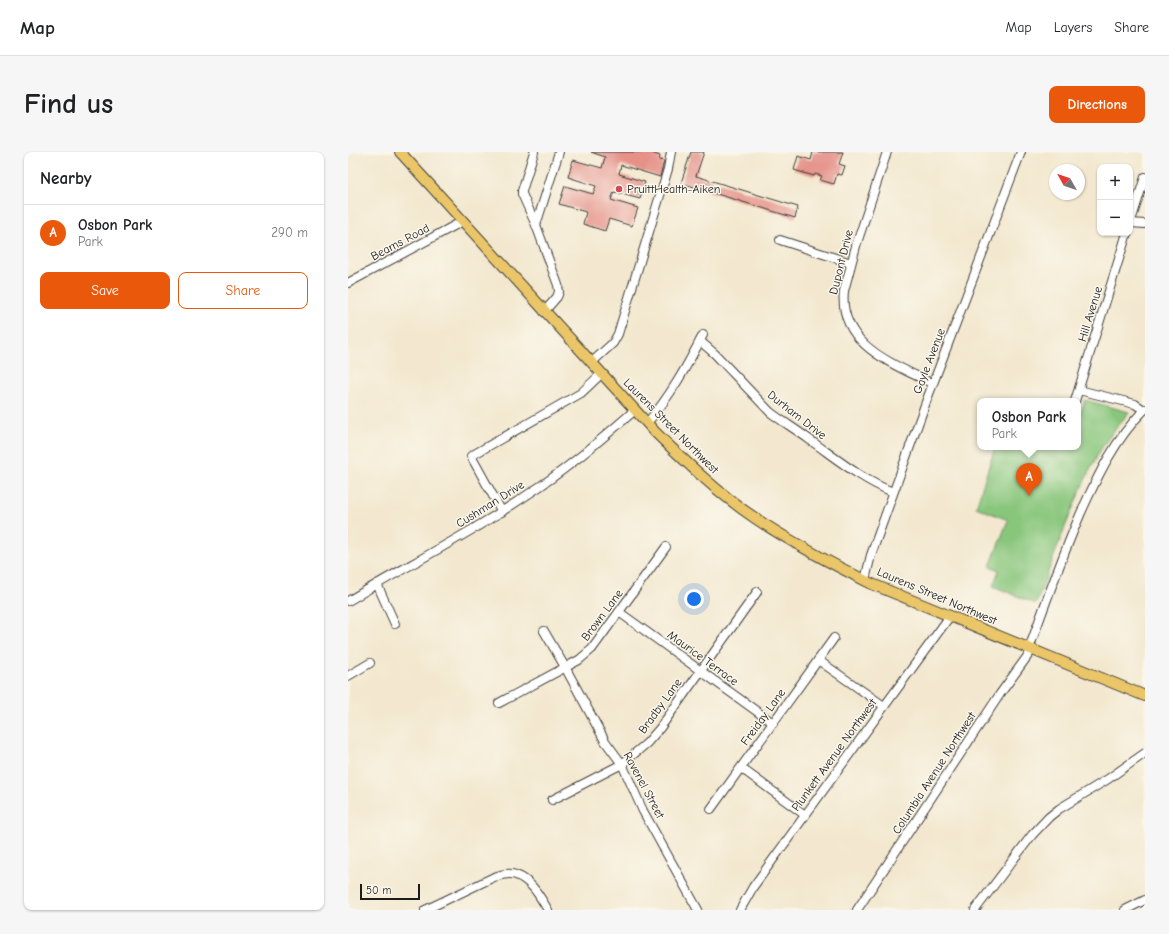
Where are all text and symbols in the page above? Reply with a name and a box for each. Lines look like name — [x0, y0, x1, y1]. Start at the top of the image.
text: Map — [20, 17, 55, 39]
text: Map — [1005, 19, 1032, 36]
text: Layers — [1054, 19, 1092, 36]
text: Share — [1114, 19, 1149, 36]
button: Directions — [1049, 86, 1145, 123]
text: Find us — [24, 88, 113, 120]
north arrow — [1049, 164, 1085, 200]
map controls — [1097, 164, 1133, 236]
button: + — [1097, 164, 1133, 200]
text: Nearby — [40, 169, 91, 188]
place label: PruittHealth-Aiken — [627, 182, 720, 196]
marker: PruittHealth-Aiken — [614, 184, 624, 194]
button: − — [1097, 200, 1133, 236]
text: Osbon Park — [78, 216, 152, 234]
street label: Beams Road — [368, 221, 432, 263]
text: A — [49, 225, 57, 240]
text: 290 m — [271, 225, 308, 240]
street label: Dupont Drive — [826, 228, 856, 296]
text: Park — [78, 234, 103, 249]
button: Save — [40, 272, 170, 309]
button: Share — [178, 272, 308, 309]
street label: Hill Avenue — [1075, 285, 1105, 343]
street label: Gayle Avenue — [910, 326, 948, 396]
street label: Laurens Street Northwest — [621, 376, 722, 477]
street label: Durham Drive — [765, 388, 829, 442]
popup — [977, 398, 1081, 450]
text: Osbon Park — [992, 408, 1066, 426]
text: Park — [992, 426, 1017, 441]
pin: A — [1016, 463, 1042, 496]
street label: Cushman Drive — [453, 478, 527, 530]
street label: Laurens Street Northwest — [875, 564, 999, 628]
street label: Brown Lane — [578, 587, 626, 643]
your location — [684, 589, 704, 609]
street label: Maurice Terrace — [665, 628, 741, 688]
street label: Bradby Lane — [635, 676, 685, 736]
street label: Freiday Lane — [738, 686, 788, 748]
street label: Plunkett Avenue Northwest — [789, 696, 880, 814]
street label: Columbia Avenue Northwest — [889, 709, 979, 837]
street label: Ravenel Street — [621, 749, 668, 821]
scale bar — [360, 882, 420, 901]
text: 50 m — [366, 884, 391, 897]

